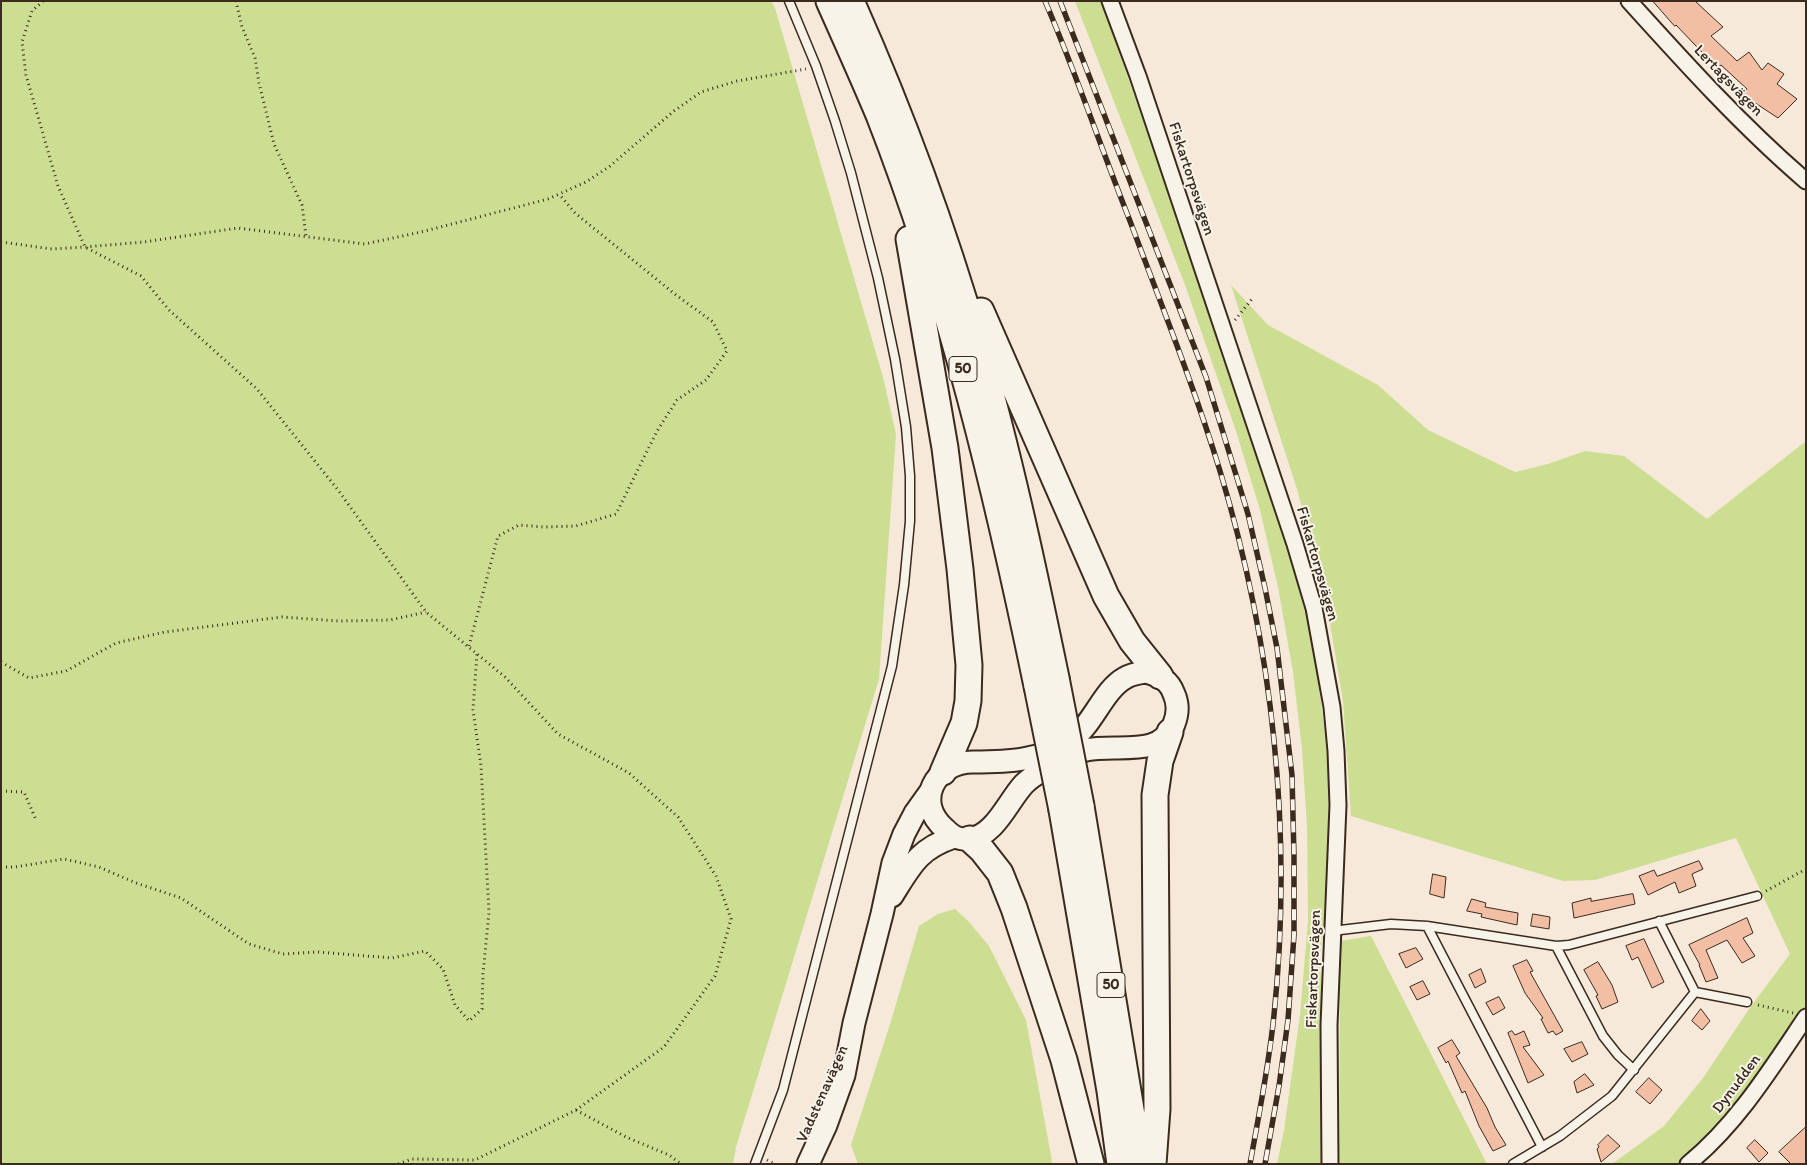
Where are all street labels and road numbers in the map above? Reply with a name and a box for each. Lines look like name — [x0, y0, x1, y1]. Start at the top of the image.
street label: Lertagsvägen — [1689, 41, 1767, 121]
street label: Fiskartorpsvägen — [1164, 120, 1218, 238]
road number: 50 — [949, 356, 977, 382]
street label: Fiskartorpsvägen — [1291, 505, 1343, 623]
street label: Fiskartorpsvägen — [1302, 910, 1326, 1028]
road number: 50 — [1097, 972, 1125, 998]
street label: Vadstenavägen — [793, 1042, 853, 1146]
street label: Dynudden — [1709, 1051, 1765, 1117]

